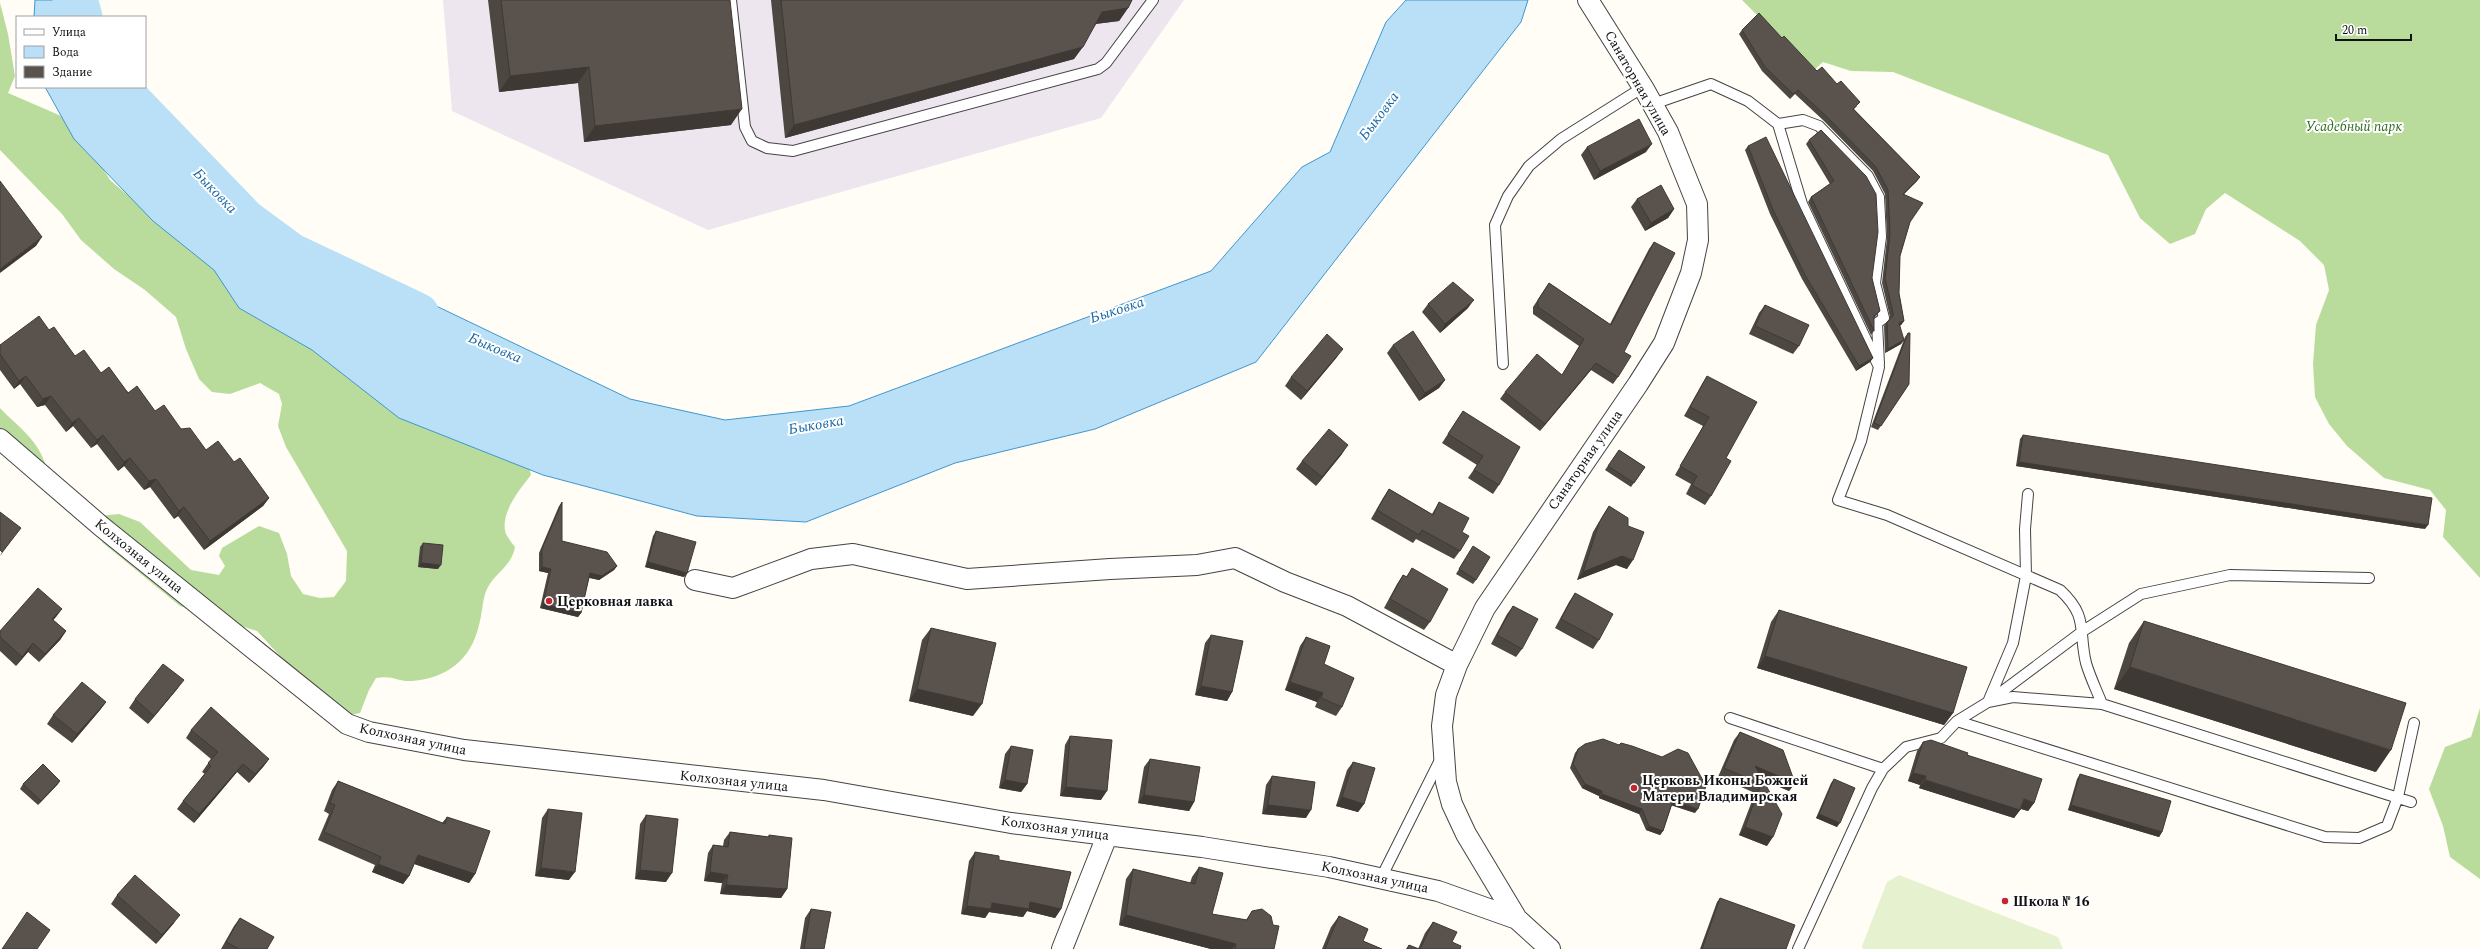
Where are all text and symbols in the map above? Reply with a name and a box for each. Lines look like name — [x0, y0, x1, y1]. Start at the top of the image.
legend — [16, 16, 146, 88]
scale bar — [2336, 16, 2411, 42]
text: 20 m — [2342, 21, 2367, 40]
text: Улица — [52, 23, 86, 42]
street label: Санаторная улица — [1599, 26, 1677, 140]
text: Вода — [52, 43, 79, 62]
text: Здание — [52, 63, 92, 82]
water label: Быковка — [1353, 86, 1405, 145]
park label: Усадебный парк — [2306, 116, 2402, 137]
water label: Быковка — [187, 163, 243, 219]
water label: Быковка — [1087, 290, 1147, 330]
water label: Быковка — [465, 327, 526, 370]
street label: Санаторная улица — [1542, 405, 1628, 515]
water label: Быковка — [787, 409, 846, 441]
street label: Колхозная улица — [90, 513, 188, 599]
place label: Церковная лавка — [557, 591, 674, 612]
marker: Церковная лавка — [544, 596, 554, 606]
street label: Колхозная улица — [357, 717, 469, 761]
street label: Колхозная улица — [679, 765, 790, 797]
place label: Церковь Иконы Божией Матери Владимирская — [1642, 770, 1808, 807]
marker: Церковь Иконы Божией Матери Владимирская — [1629, 783, 1639, 793]
street label: Колхозная улица — [999, 810, 1111, 846]
street label: Колхозная улица — [1319, 855, 1431, 899]
place label: Школа № 16 — [2013, 891, 2090, 912]
marker: Школа № 16 — [2000, 896, 2010, 906]

